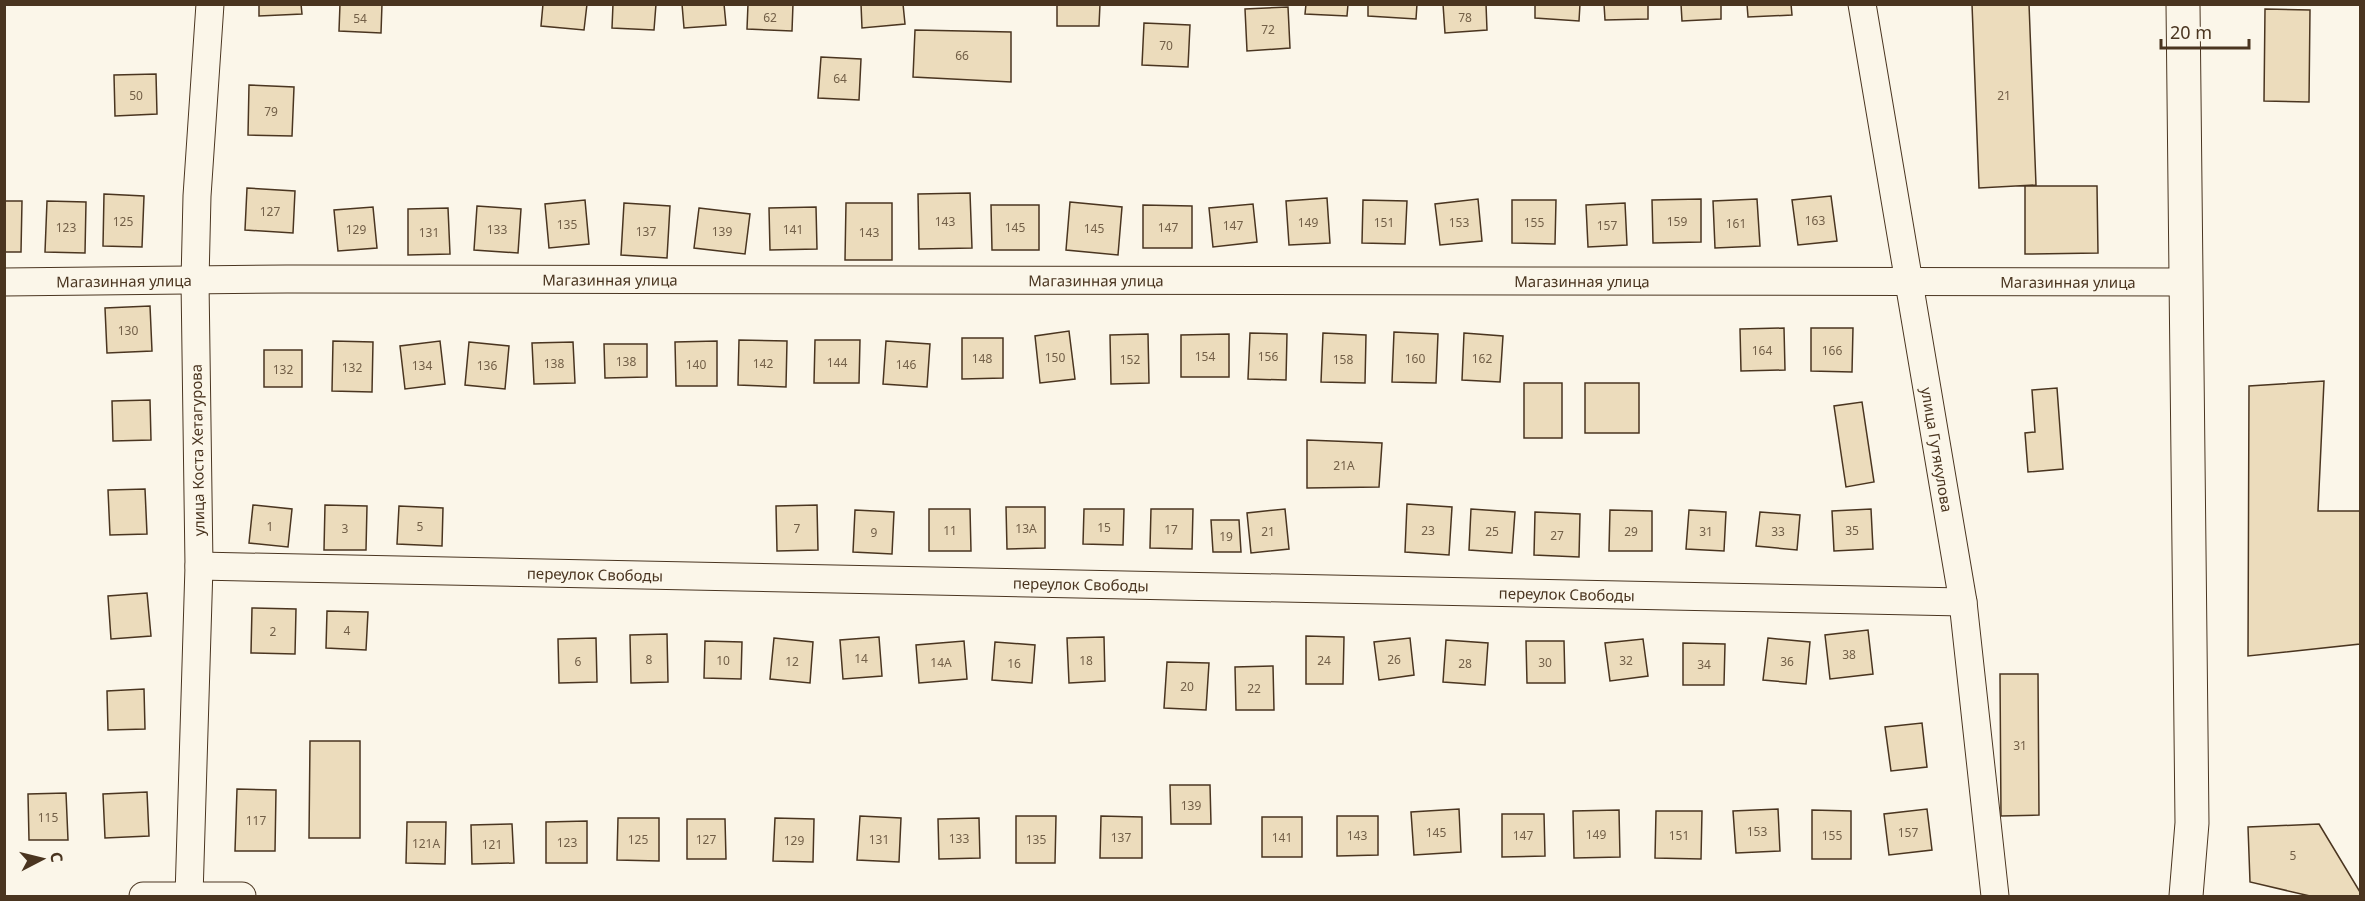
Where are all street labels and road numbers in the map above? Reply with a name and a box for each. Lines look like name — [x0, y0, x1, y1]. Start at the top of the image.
street label: Магазинная улица — [542, 269, 678, 290]
street label: Магазинная улица — [56, 270, 192, 291]
street label: Магазинная улица — [1028, 270, 1164, 290]
street label: Магазинная улица — [1514, 271, 1650, 291]
street label: Магазинная улица — [2000, 272, 2136, 292]
street label: улица Коста Хетагурова — [186, 364, 208, 536]
street label: улица Гутякулова — [1917, 386, 1958, 514]
street label: переулок Свободы — [527, 563, 663, 585]
street label: переулок Свободы — [1013, 573, 1149, 595]
street label: переулок Свободы — [1499, 583, 1635, 605]

